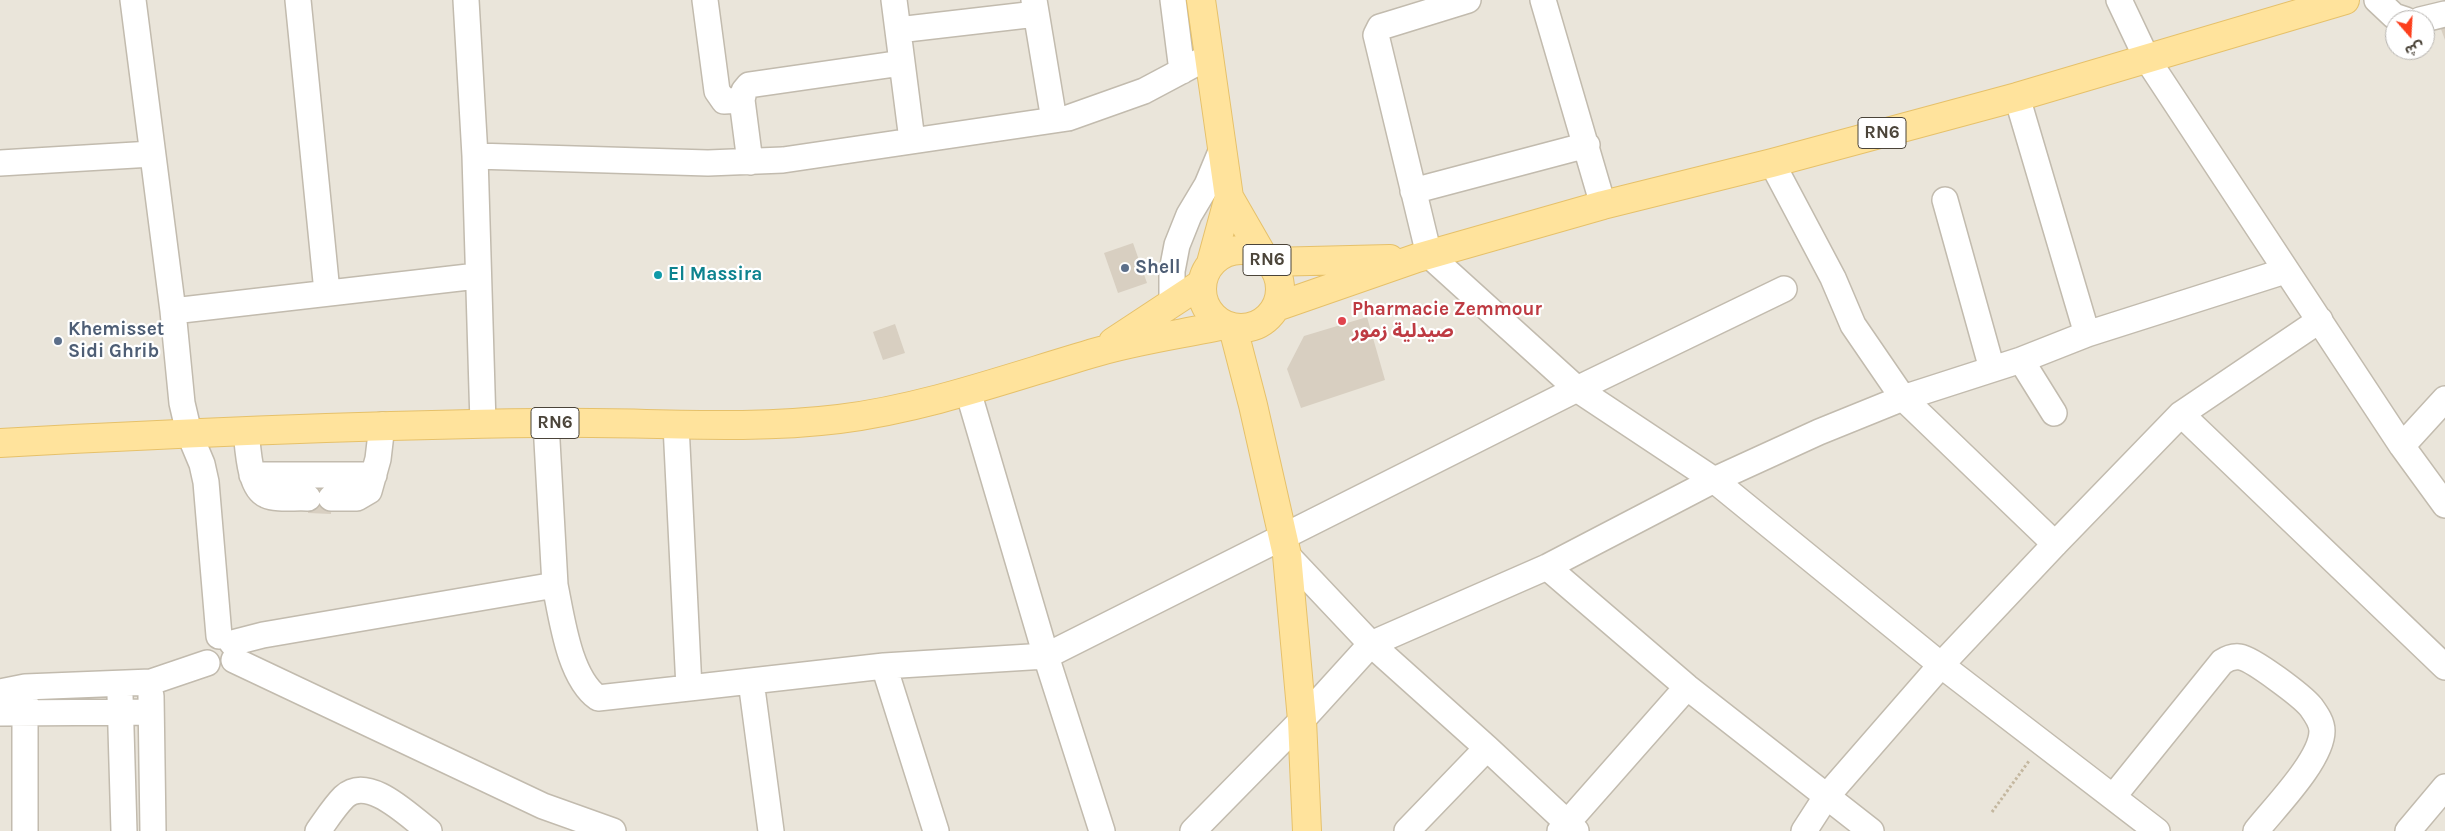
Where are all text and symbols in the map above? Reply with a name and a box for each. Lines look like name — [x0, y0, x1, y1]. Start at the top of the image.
north arrow — [2385, 10, 2435, 60]
text: ش — [2403, 38, 2427, 60]
road number: RN6 — [1858, 118, 1906, 148]
road number: RN6 — [1243, 244, 1291, 276]
place label: Shell — [1135, 257, 1181, 279]
marker: Shell — [1119, 262, 1131, 274]
place label: El Massira — [668, 264, 762, 286]
marker: El Massira — [652, 269, 664, 281]
place label: Pharmacie Zemmour صيدلية زمور — [1352, 299, 1542, 343]
marker: Pharmacie Zemmour صيدلية زمور — [1336, 315, 1348, 327]
place label: Khemisset Sidi Ghrib — [68, 319, 164, 363]
marker: Khemisset Sidi Ghrib — [52, 335, 64, 347]
road number: RN6 — [531, 408, 579, 438]

